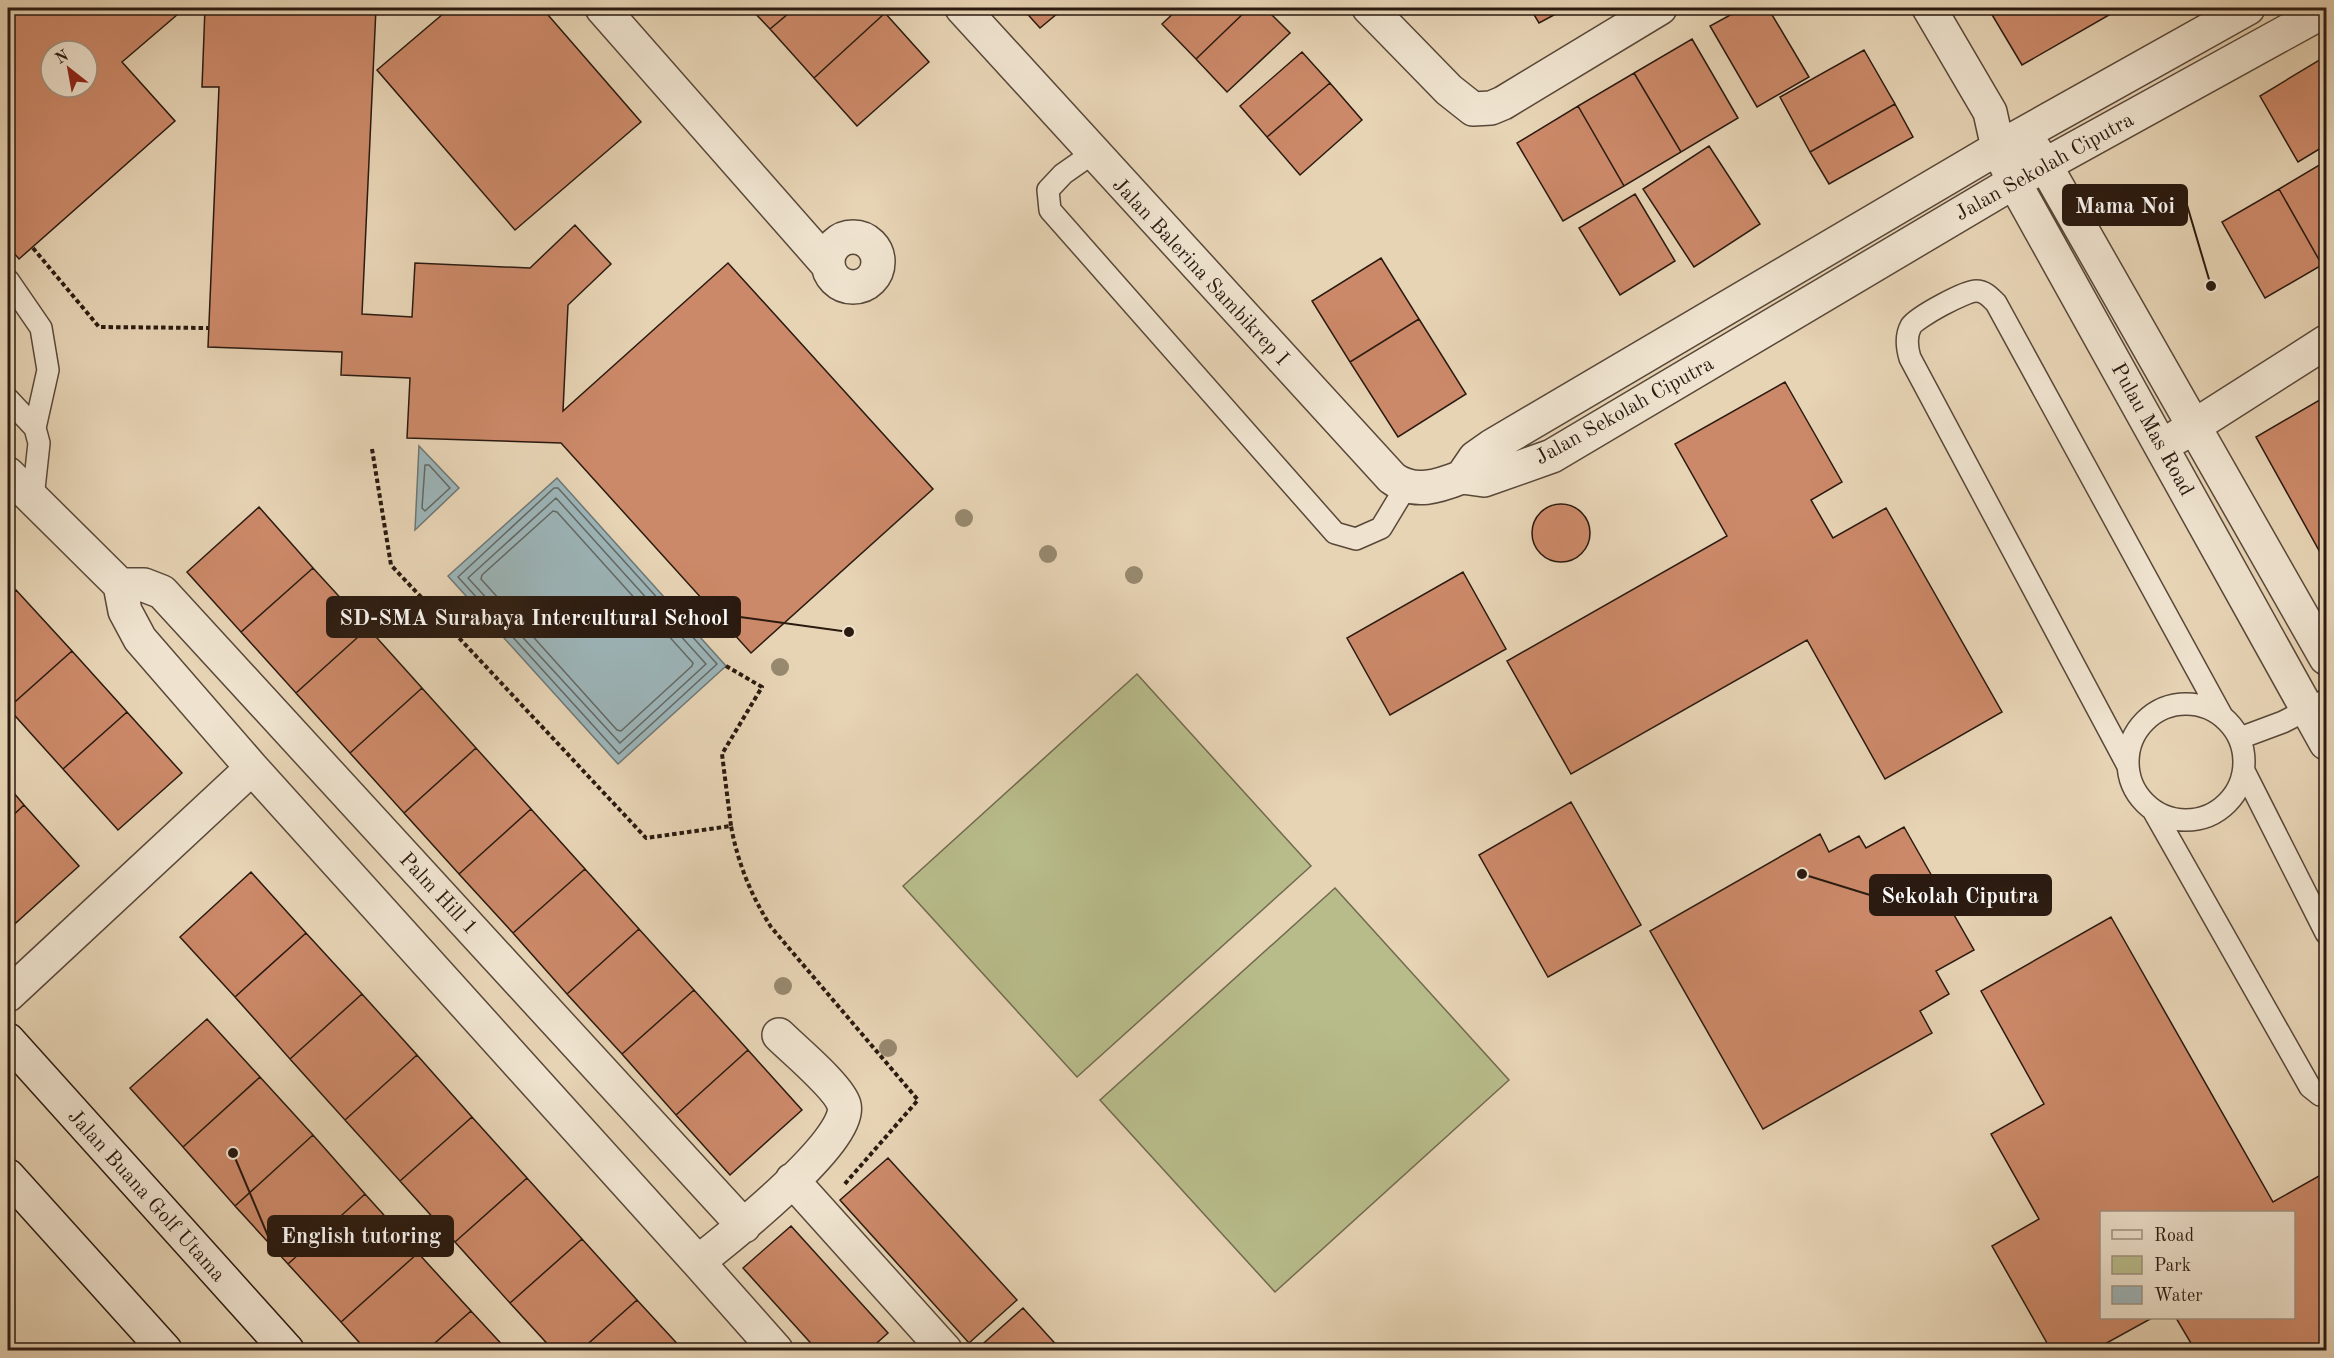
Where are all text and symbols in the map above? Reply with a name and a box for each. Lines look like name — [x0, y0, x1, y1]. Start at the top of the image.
north arrow — [39, 39, 99, 99]
text: N — [53, 47, 72, 68]
street label: Jalan Sekolah Ciputra — [1952, 110, 2138, 225]
street label: Jalan Balerina Sambikrep I — [1108, 174, 1292, 370]
callout: Mama Noi — [2063, 185, 2187, 225]
text: Mama Noi — [2075, 196, 2175, 218]
street label: Jalan Sekolah Ciputra — [1532, 354, 1718, 469]
street label: Pulau Mas Road — [2107, 360, 2197, 500]
callout: SD-SMA Surabaya Intercultural School — [327, 597, 740, 637]
text: SD-SMA Surabaya Intercultural School — [339, 608, 729, 630]
street label: Palm Hill 1 — [395, 849, 481, 939]
callout: Sekolah Ciputra — [1870, 875, 2051, 915]
text: Sekolah Ciputra — [1881, 886, 2039, 908]
street label: Jalan Buana Golf Utama — [63, 1106, 229, 1286]
legend — [2100, 1211, 2295, 1319]
callout: English tutoring — [268, 1216, 453, 1256]
text: English tutoring — [281, 1226, 441, 1248]
text: Road — [2154, 1227, 2194, 1245]
text: Park — [2154, 1257, 2191, 1275]
text: Water — [2154, 1287, 2203, 1305]

